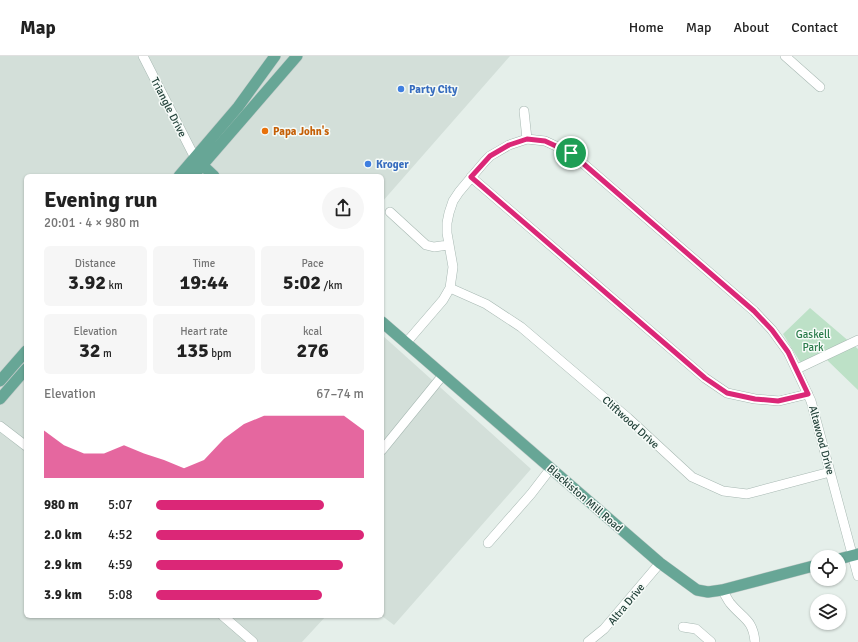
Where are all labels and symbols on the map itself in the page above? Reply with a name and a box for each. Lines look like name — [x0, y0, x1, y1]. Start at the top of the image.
street label: Triangle Drive — [148, 75, 189, 139]
place label: Party City — [409, 83, 458, 96]
marker: Party City — [396, 84, 406, 94]
place label: Papa John's — [273, 125, 329, 138]
marker: Papa John's — [260, 126, 270, 136]
pin — [554, 136, 588, 170]
place label: Kroger — [376, 158, 409, 171]
marker: Kroger — [363, 159, 373, 169]
park label: Gaskell Park — [796, 328, 830, 354]
street label: Cliftwood Drive — [600, 393, 662, 451]
street label: Altawood Drive — [806, 404, 837, 476]
street label: Blackiston Mill Road — [544, 462, 625, 535]
street label: Altra Drive — [605, 581, 647, 628]

